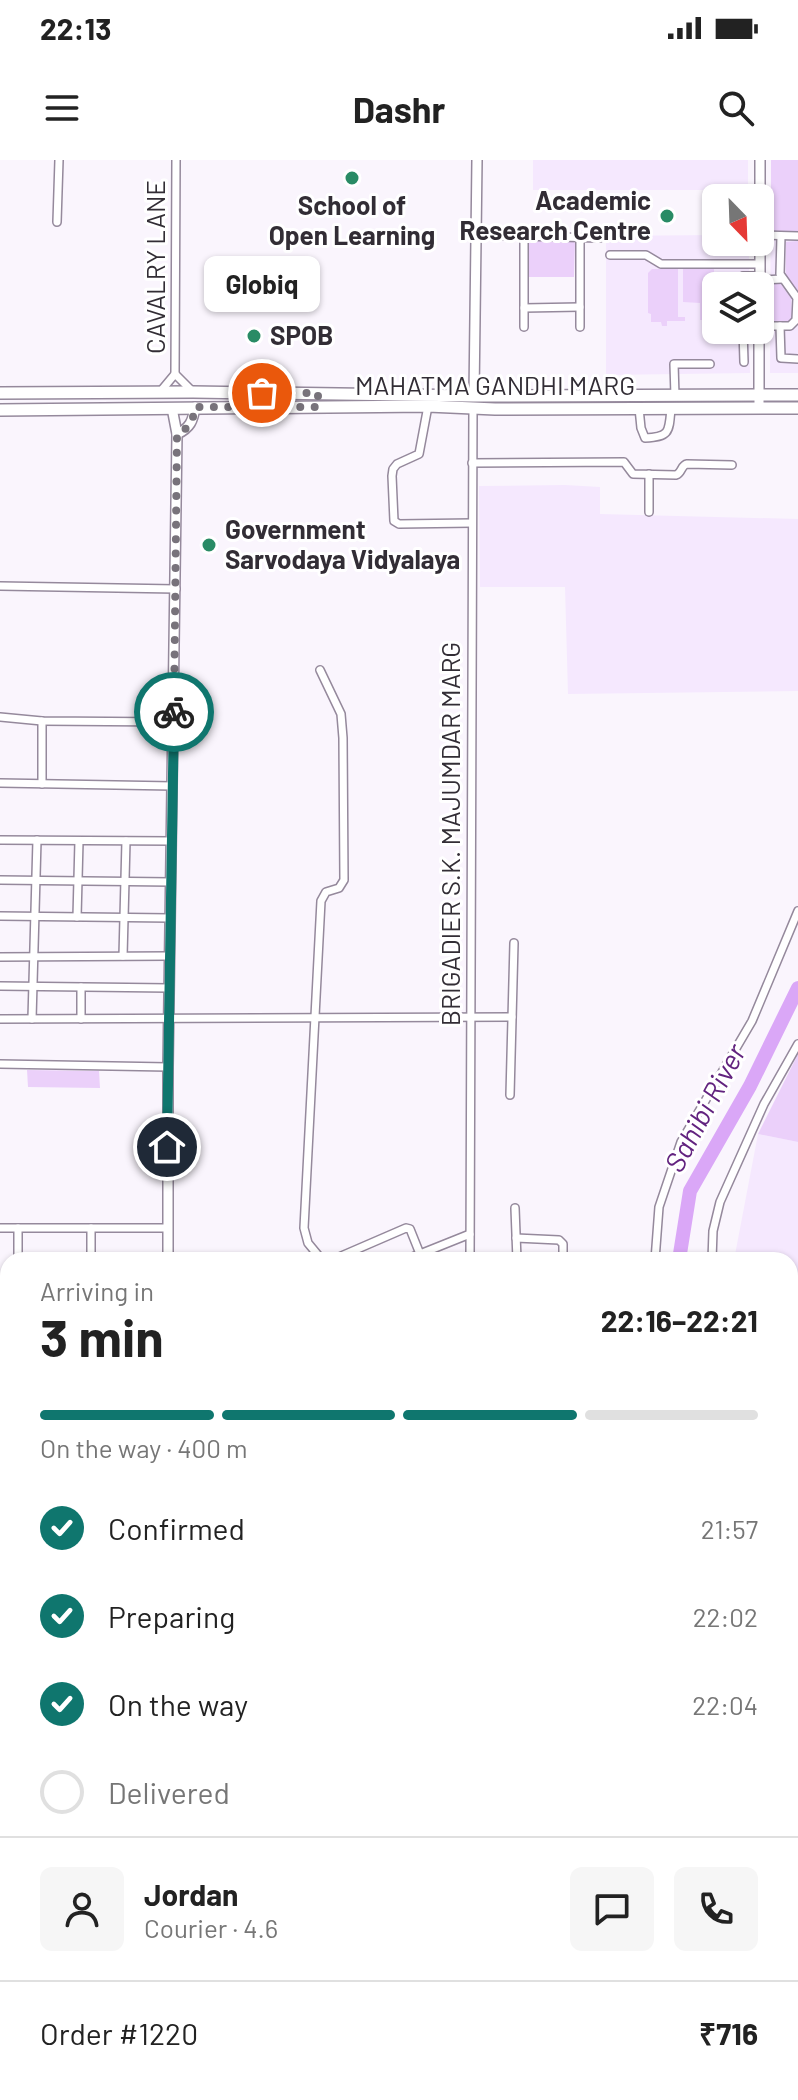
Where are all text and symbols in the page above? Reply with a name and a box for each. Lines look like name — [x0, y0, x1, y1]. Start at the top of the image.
text: 22:13 — [40, 10, 111, 46]
icon: menu — [40, 86, 84, 130]
icon: search — [714, 86, 758, 130]
text: Dashr — [353, 87, 445, 130]
marker: School of Open Learning — [343, 169, 361, 187]
street label: CAVALRY LANE — [139, 180, 170, 354]
place label: Academic Research Centre — [459, 184, 651, 245]
north arrow — [702, 184, 774, 256]
map controls — [702, 184, 774, 344]
place label: School of Open Learning — [269, 189, 435, 250]
marker: Academic Research Centre — [658, 207, 676, 225]
callout: Globiq — [204, 257, 320, 313]
text: Globiq — [226, 268, 298, 299]
button: layers — [702, 272, 774, 344]
place label: SPOB — [270, 319, 333, 350]
marker: SPOB — [245, 327, 263, 345]
pin — [228, 359, 296, 427]
street label: MAHATMA GANDHI MARG — [355, 369, 635, 400]
icon: bag — [240, 371, 284, 415]
place label: Government Sarvodaya Vidyalaya — [225, 513, 460, 574]
marker: Government Sarvodaya Vidyalaya — [200, 536, 218, 554]
street label: BRIGADIER S.K. MAJUMDAR MARG — [434, 642, 465, 1026]
courier — [134, 672, 214, 752]
icon: bike — [152, 690, 196, 734]
water label: Sahibi River — [656, 1037, 752, 1177]
pin — [133, 1113, 201, 1181]
icon: home — [145, 1125, 189, 1169]
text: Arriving in — [40, 1275, 154, 1306]
text: 22:16–22:21 — [601, 1302, 758, 1338]
text: 3 min — [40, 1305, 164, 1367]
text: On the way · 400 m — [40, 1432, 248, 1463]
icon: check — [40, 1506, 84, 1550]
text: Confirmed — [108, 1510, 245, 1546]
text: 21:57 — [701, 1513, 758, 1544]
icon: check — [40, 1594, 84, 1638]
text: Preparing — [108, 1598, 235, 1634]
text: 22:02 — [693, 1601, 758, 1632]
icon: check — [40, 1682, 84, 1726]
text: On the way — [108, 1686, 248, 1722]
text: 22:04 — [692, 1689, 758, 1720]
text: Delivered — [108, 1774, 230, 1810]
button: person — [40, 1867, 124, 1951]
button: chat — [570, 1867, 654, 1951]
button: phone — [674, 1867, 758, 1951]
text: Jordan — [144, 1876, 239, 1912]
text: Courier · 4.6 — [144, 1912, 278, 1943]
text: Order #1220 — [40, 2015, 198, 2051]
text: ₹716 — [699, 2015, 758, 2051]

